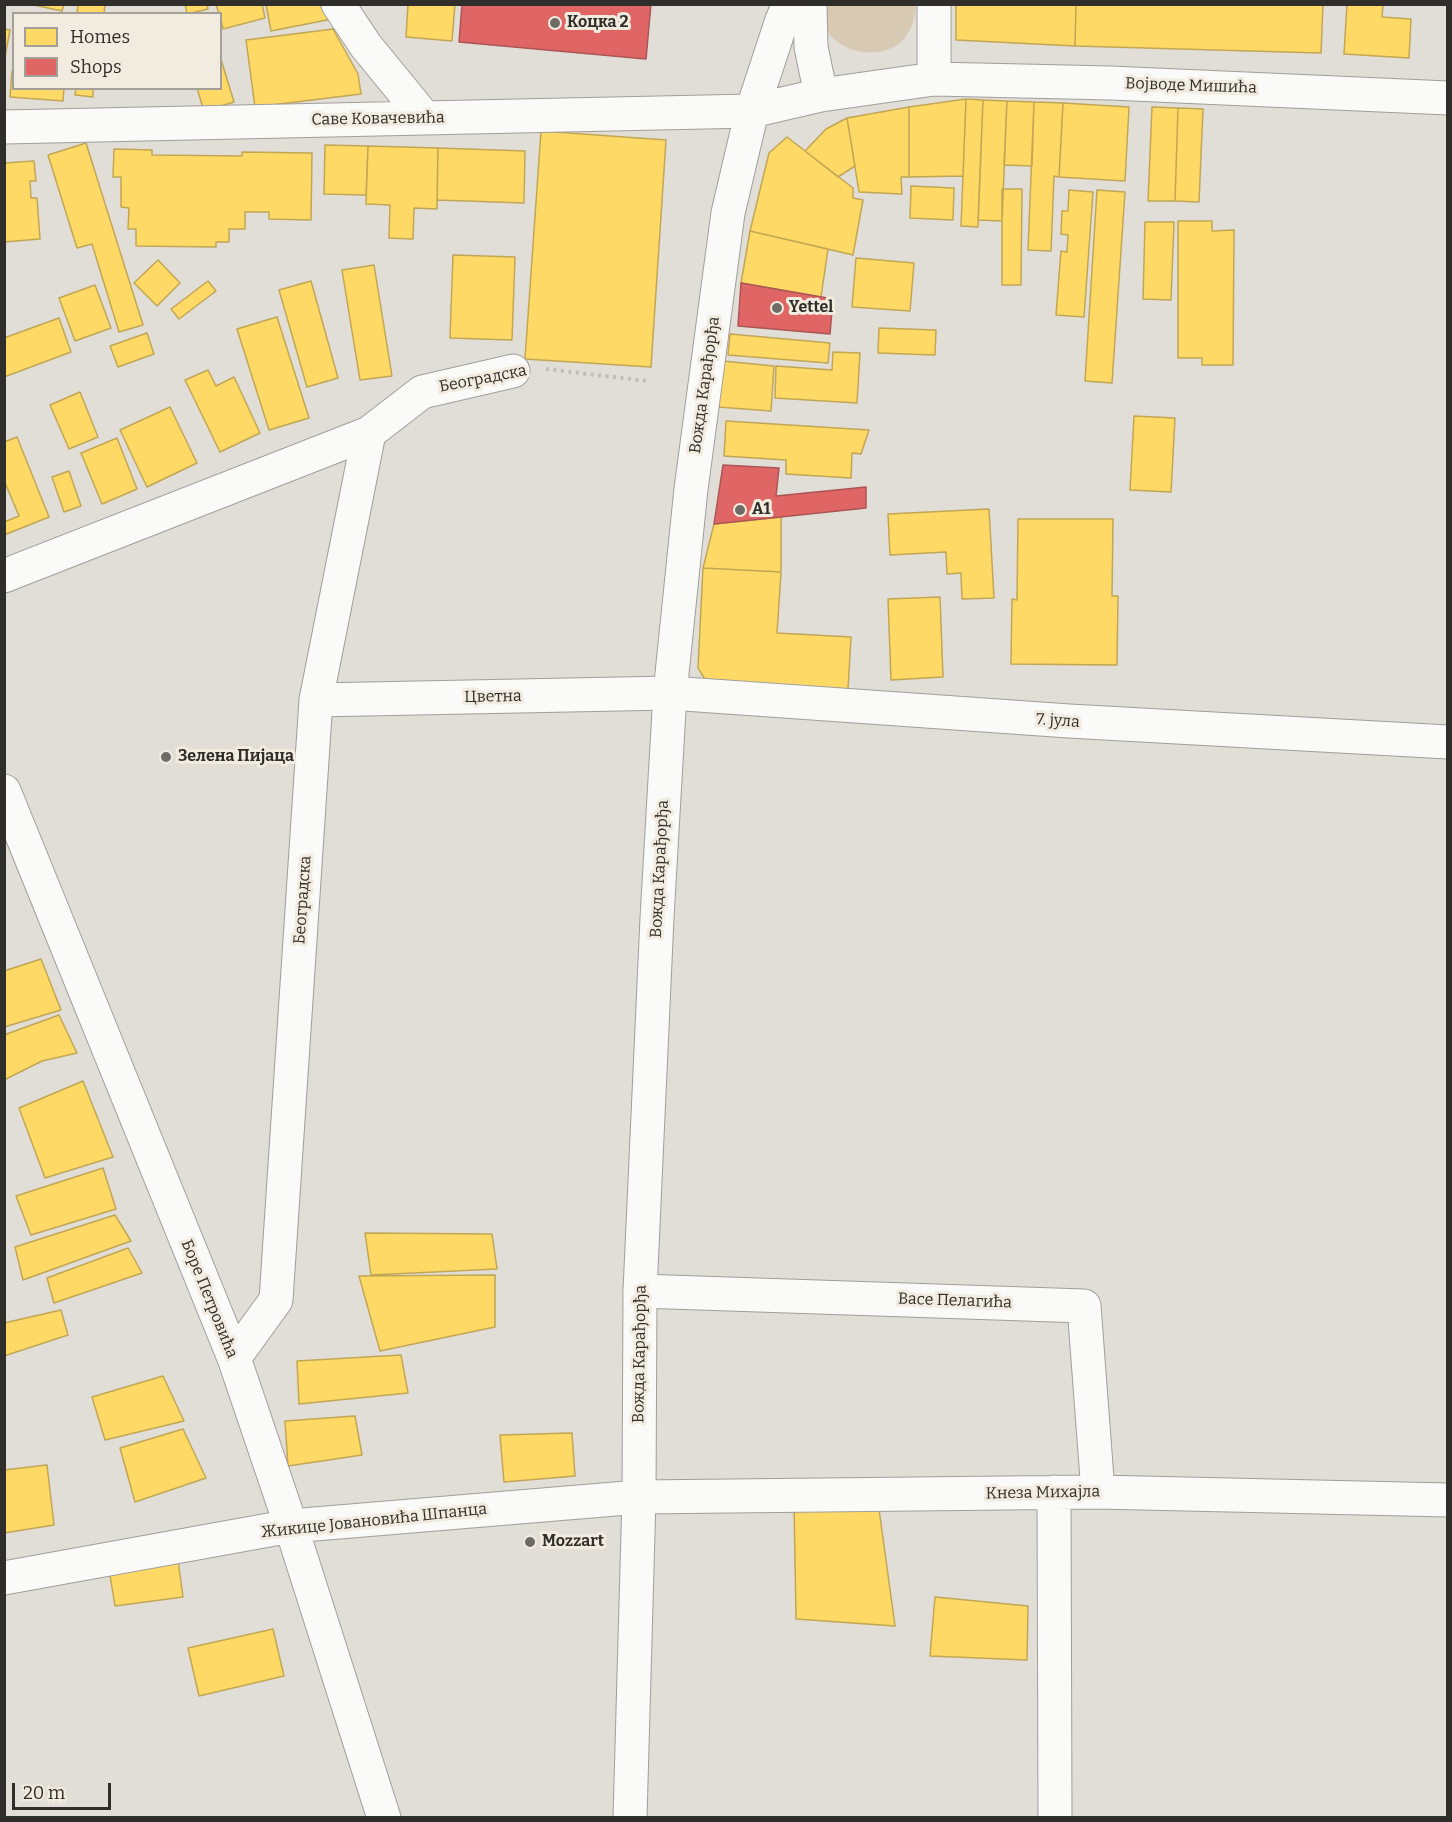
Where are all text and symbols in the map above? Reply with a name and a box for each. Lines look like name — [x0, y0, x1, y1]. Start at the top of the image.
legend — [12, 12, 222, 90]
place label: Коцка 2 — [567, 13, 628, 33]
marker: Коцка 2 — [548, 16, 562, 30]
text: Homes — [70, 26, 130, 48]
text: Shops — [70, 56, 122, 78]
street label: Војводе Мишића — [1125, 74, 1257, 98]
street label: Саве Ковачевића — [311, 108, 445, 130]
place label: Yettel — [789, 298, 833, 318]
marker: Yettel — [770, 301, 784, 315]
street label: Вожда Карађорђа — [686, 315, 724, 455]
street label: Београдска — [438, 361, 528, 397]
place label: A1 — [752, 500, 770, 520]
marker: A1 — [733, 503, 747, 517]
street label: Цветна — [464, 687, 522, 707]
street label: 7. јула — [1035, 710, 1081, 732]
place label: Зелена Пијаца — [178, 747, 294, 767]
marker: Зелена Пијаца — [159, 750, 173, 764]
street label: Вожда Карађорђа — [647, 799, 673, 939]
street label: Београдска — [290, 855, 316, 945]
street label: Боре Петровића — [176, 1237, 242, 1361]
street label: Вожда Карађорђа — [629, 1285, 651, 1423]
street label: Васе Пелагића — [898, 1289, 1012, 1313]
street label: Кнеза Михајла — [986, 1482, 1100, 1504]
street label: Жикице Јовановића Шпанца — [260, 1500, 488, 1542]
place label: Mozzart — [542, 1532, 604, 1552]
marker: Mozzart — [523, 1535, 537, 1549]
scale bar — [15, 1771, 114, 1809]
text: 20 m — [23, 1782, 65, 1804]

